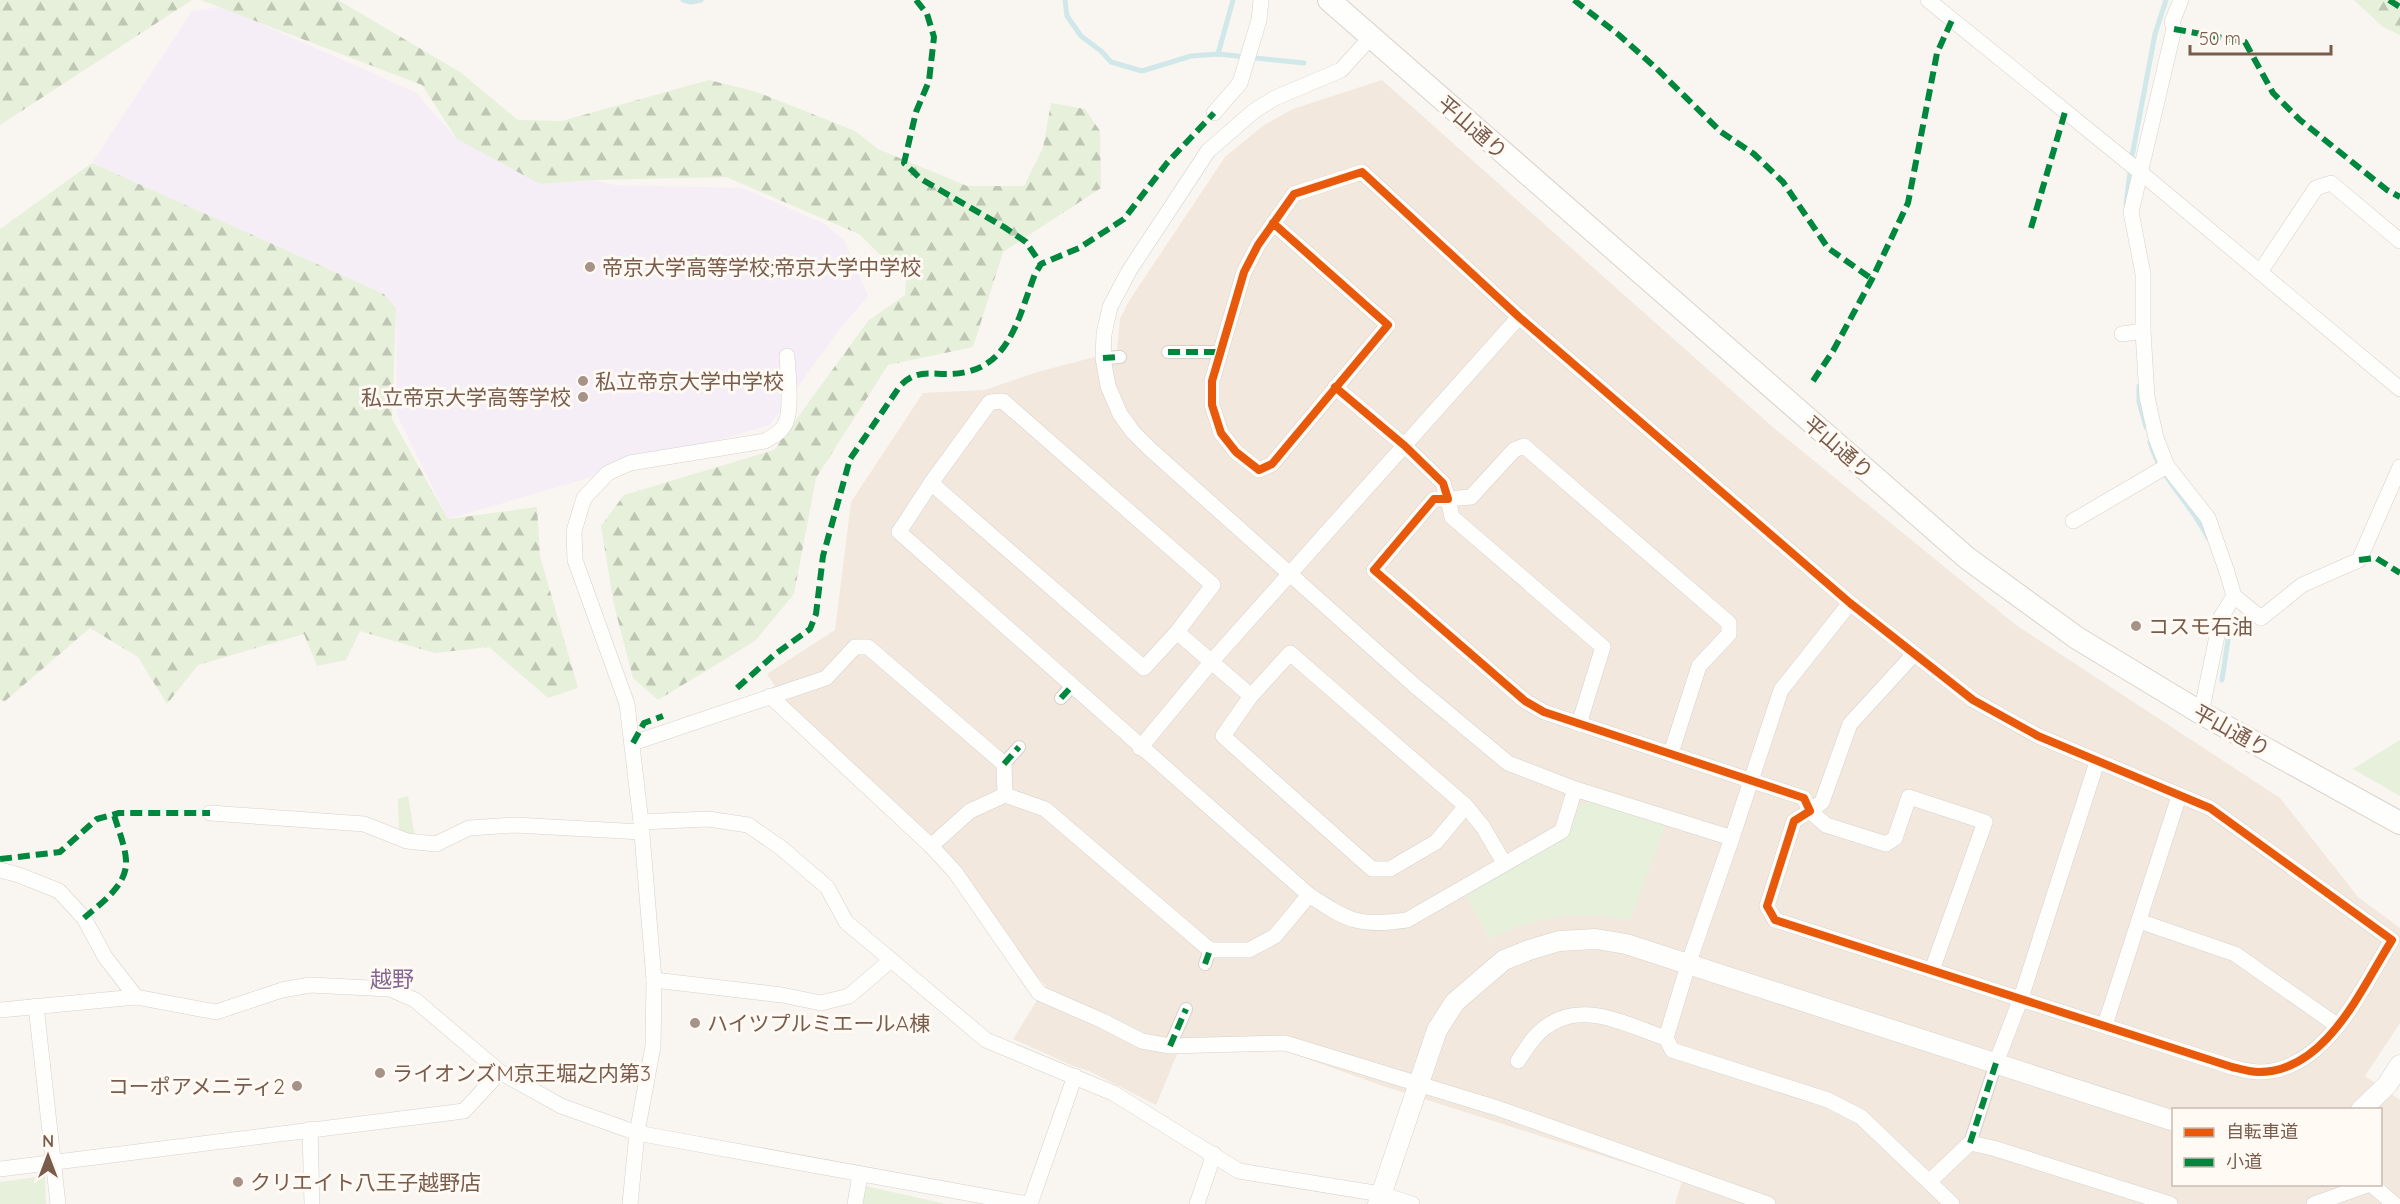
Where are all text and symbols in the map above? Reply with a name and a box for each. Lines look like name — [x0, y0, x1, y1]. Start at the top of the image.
scale bar — [2190, 18, 2331, 56]
text: 50 m — [2199, 27, 2241, 50]
street label: 平山通り — [1433, 90, 1513, 164]
place label: 帝京大学高等学校;帝京大学中学校 — [602, 254, 921, 280]
marker: 帝京大学高等学校;帝京大学中学校 — [583, 260, 597, 274]
place label: 私立帝京大学中学校 — [595, 368, 784, 394]
marker: 私立帝京大学中学校 — [576, 374, 590, 388]
place label: 私立帝京大学高等学校 — [361, 384, 571, 410]
marker: 私立帝京大学高等学校 — [576, 390, 590, 404]
street label: 平山通り — [1799, 410, 1879, 484]
place label: コスモ石油 — [2148, 613, 2253, 639]
marker: コスモ石油 — [2129, 619, 2143, 633]
street label: 平山通り — [2189, 698, 2275, 762]
district label: 越野 — [370, 965, 414, 993]
place label: ハイツプルミエールA棟 — [707, 1010, 930, 1036]
marker: ハイツプルミエールA棟 — [688, 1016, 702, 1030]
place label: ライオンズM京王堀之内第3 — [392, 1060, 651, 1086]
marker: ライオンズM京王堀之内第3 — [373, 1066, 387, 1080]
place label: コーポアメニティ2 — [108, 1073, 285, 1099]
marker: コーポアメニティ2 — [290, 1079, 304, 1093]
legend — [2172, 1108, 2382, 1186]
text: 自転車道 — [2226, 1120, 2298, 1143]
north arrow — [18, 1126, 78, 1186]
text: N — [42, 1131, 54, 1151]
text: 小道 — [2226, 1150, 2262, 1173]
place label: クリエイト八王子越野店 — [250, 1169, 481, 1195]
marker: クリエイト八王子越野店 — [231, 1175, 245, 1189]

